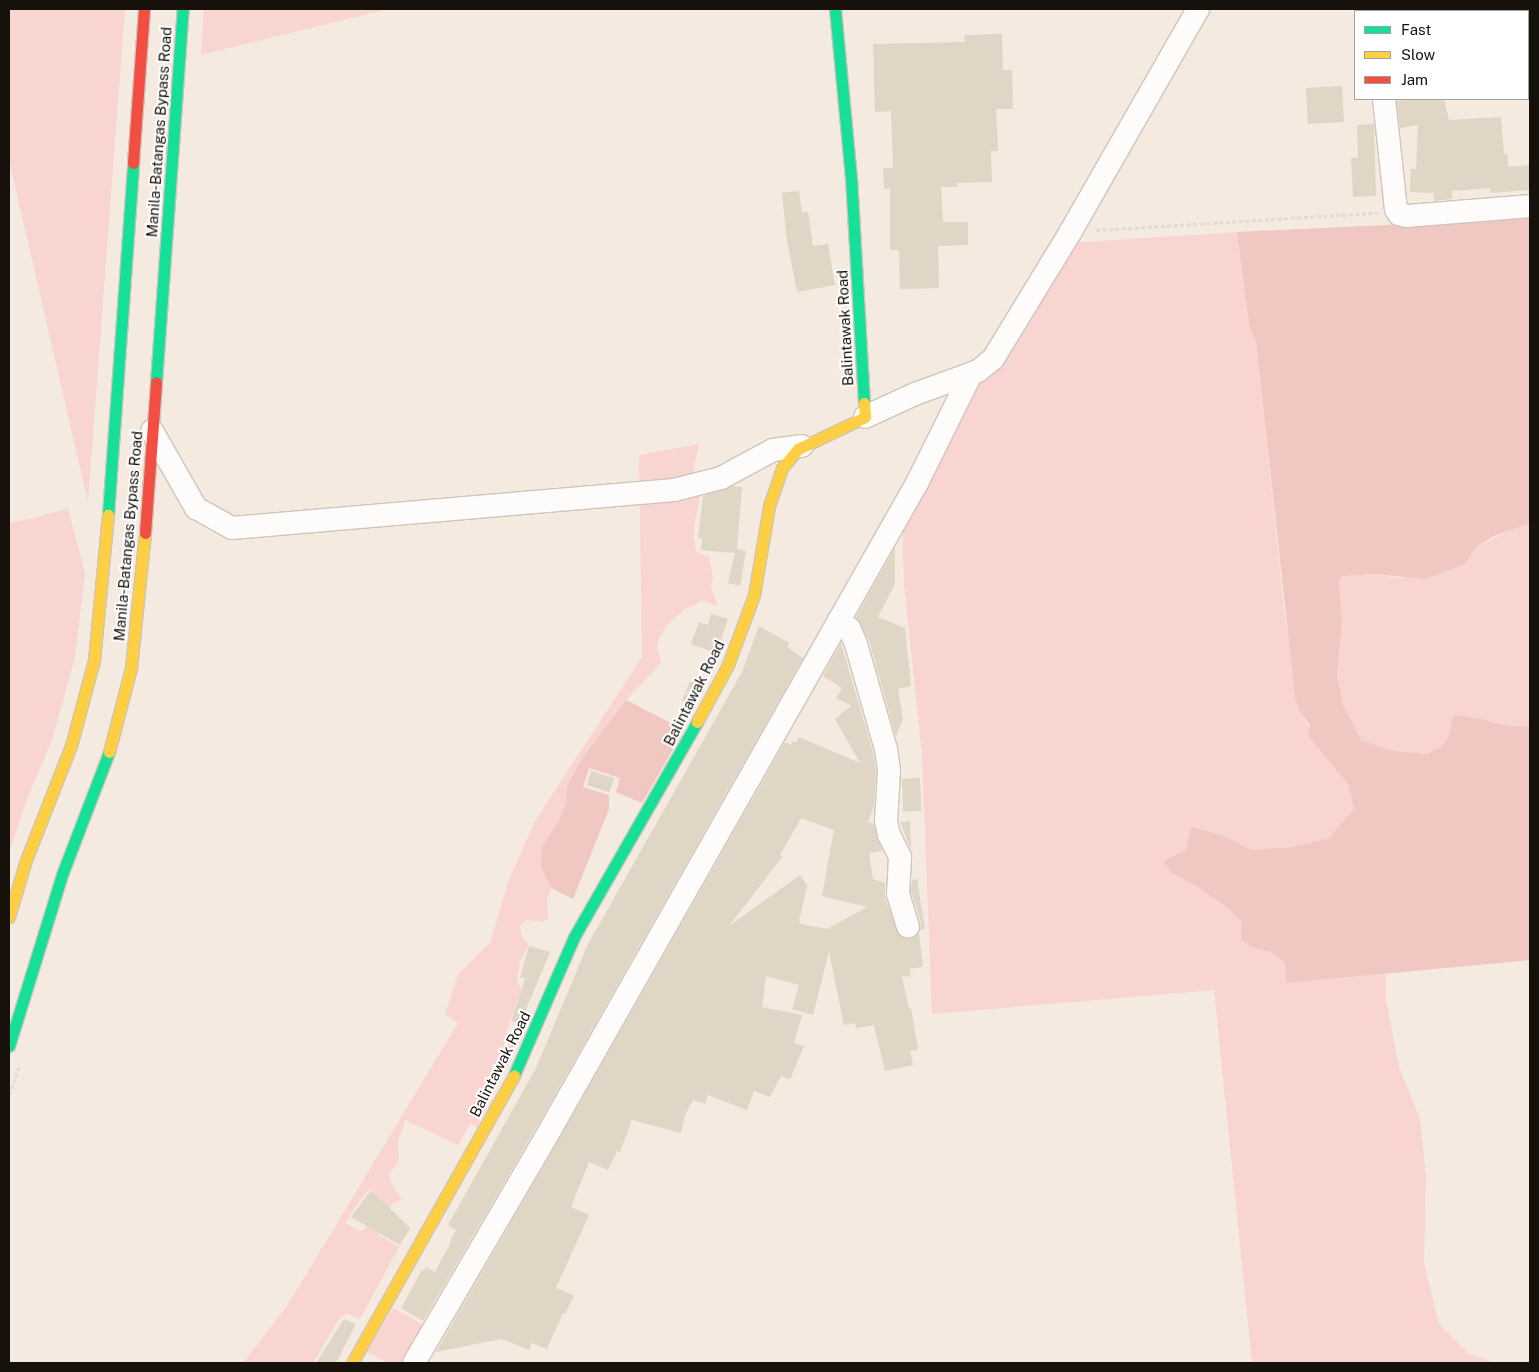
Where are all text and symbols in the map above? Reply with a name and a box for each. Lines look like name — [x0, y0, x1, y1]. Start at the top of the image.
legend — [1354, 10, 1529, 100]
text: Fast — [1401, 21, 1431, 38]
street label: Manila-Batangas Bypass Road — [143, 26, 175, 238]
text: Slow — [1401, 46, 1435, 63]
text: Jam — [1401, 71, 1428, 88]
street label: Balintawak Road — [833, 270, 857, 386]
street label: Manila-Batangas Bypass Road — [110, 430, 146, 642]
street label: Balintawak Road — [660, 637, 728, 749]
street label: Balintawak Road — [466, 1008, 534, 1120]

